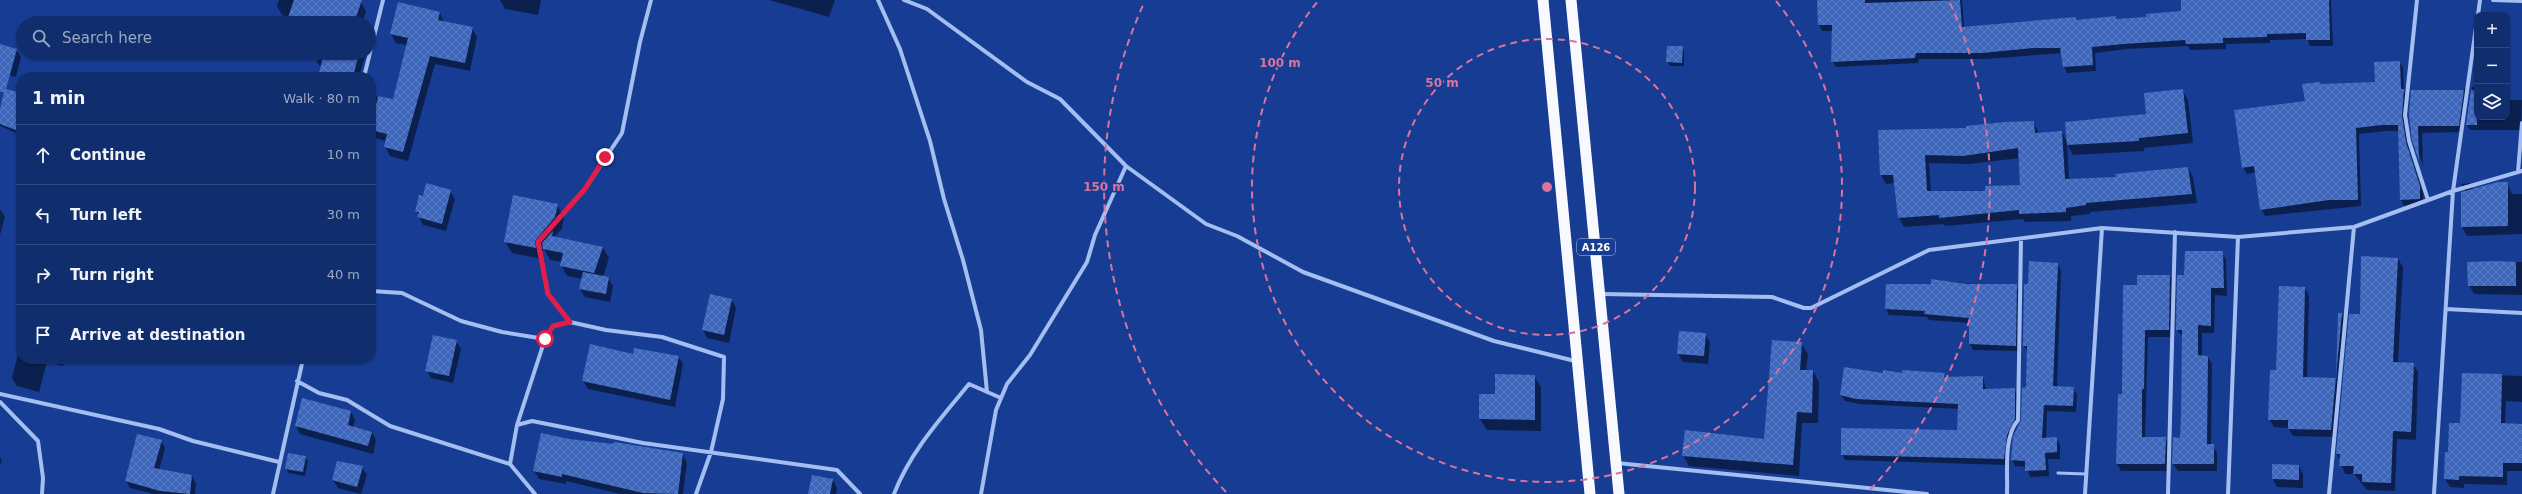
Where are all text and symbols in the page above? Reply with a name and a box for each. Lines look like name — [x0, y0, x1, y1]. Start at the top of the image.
map controls — [2474, 12, 2510, 120]
button: + — [2474, 12, 2510, 48]
search box — [16, 16, 376, 60]
icon: search — [30, 27, 52, 49]
text: Search here — [62, 29, 152, 47]
button: − — [2474, 48, 2510, 84]
text: 100 m — [1259, 56, 1301, 70]
text: 50 m — [1425, 76, 1459, 90]
button: layers — [2474, 84, 2510, 120]
text: 1 min — [32, 88, 85, 108]
text: Walk · 80 m — [283, 91, 360, 106]
icon: ahead — [32, 144, 54, 166]
text: Continue — [70, 146, 146, 164]
text: 10 m — [327, 147, 360, 162]
route end — [596, 148, 614, 166]
text: 150 m — [1083, 180, 1125, 194]
centre of rings — [1540, 180, 1554, 194]
icon: left — [32, 204, 54, 226]
text: Turn left — [70, 206, 142, 224]
text: 30 m — [327, 207, 360, 222]
road number: A126 — [1577, 239, 1615, 255]
icon: right — [32, 264, 54, 286]
text: Turn right — [70, 266, 154, 284]
text: 40 m — [327, 267, 360, 282]
icon: arrive — [32, 324, 54, 346]
text: Arrive at destination — [70, 326, 245, 344]
route start — [536, 330, 554, 348]

